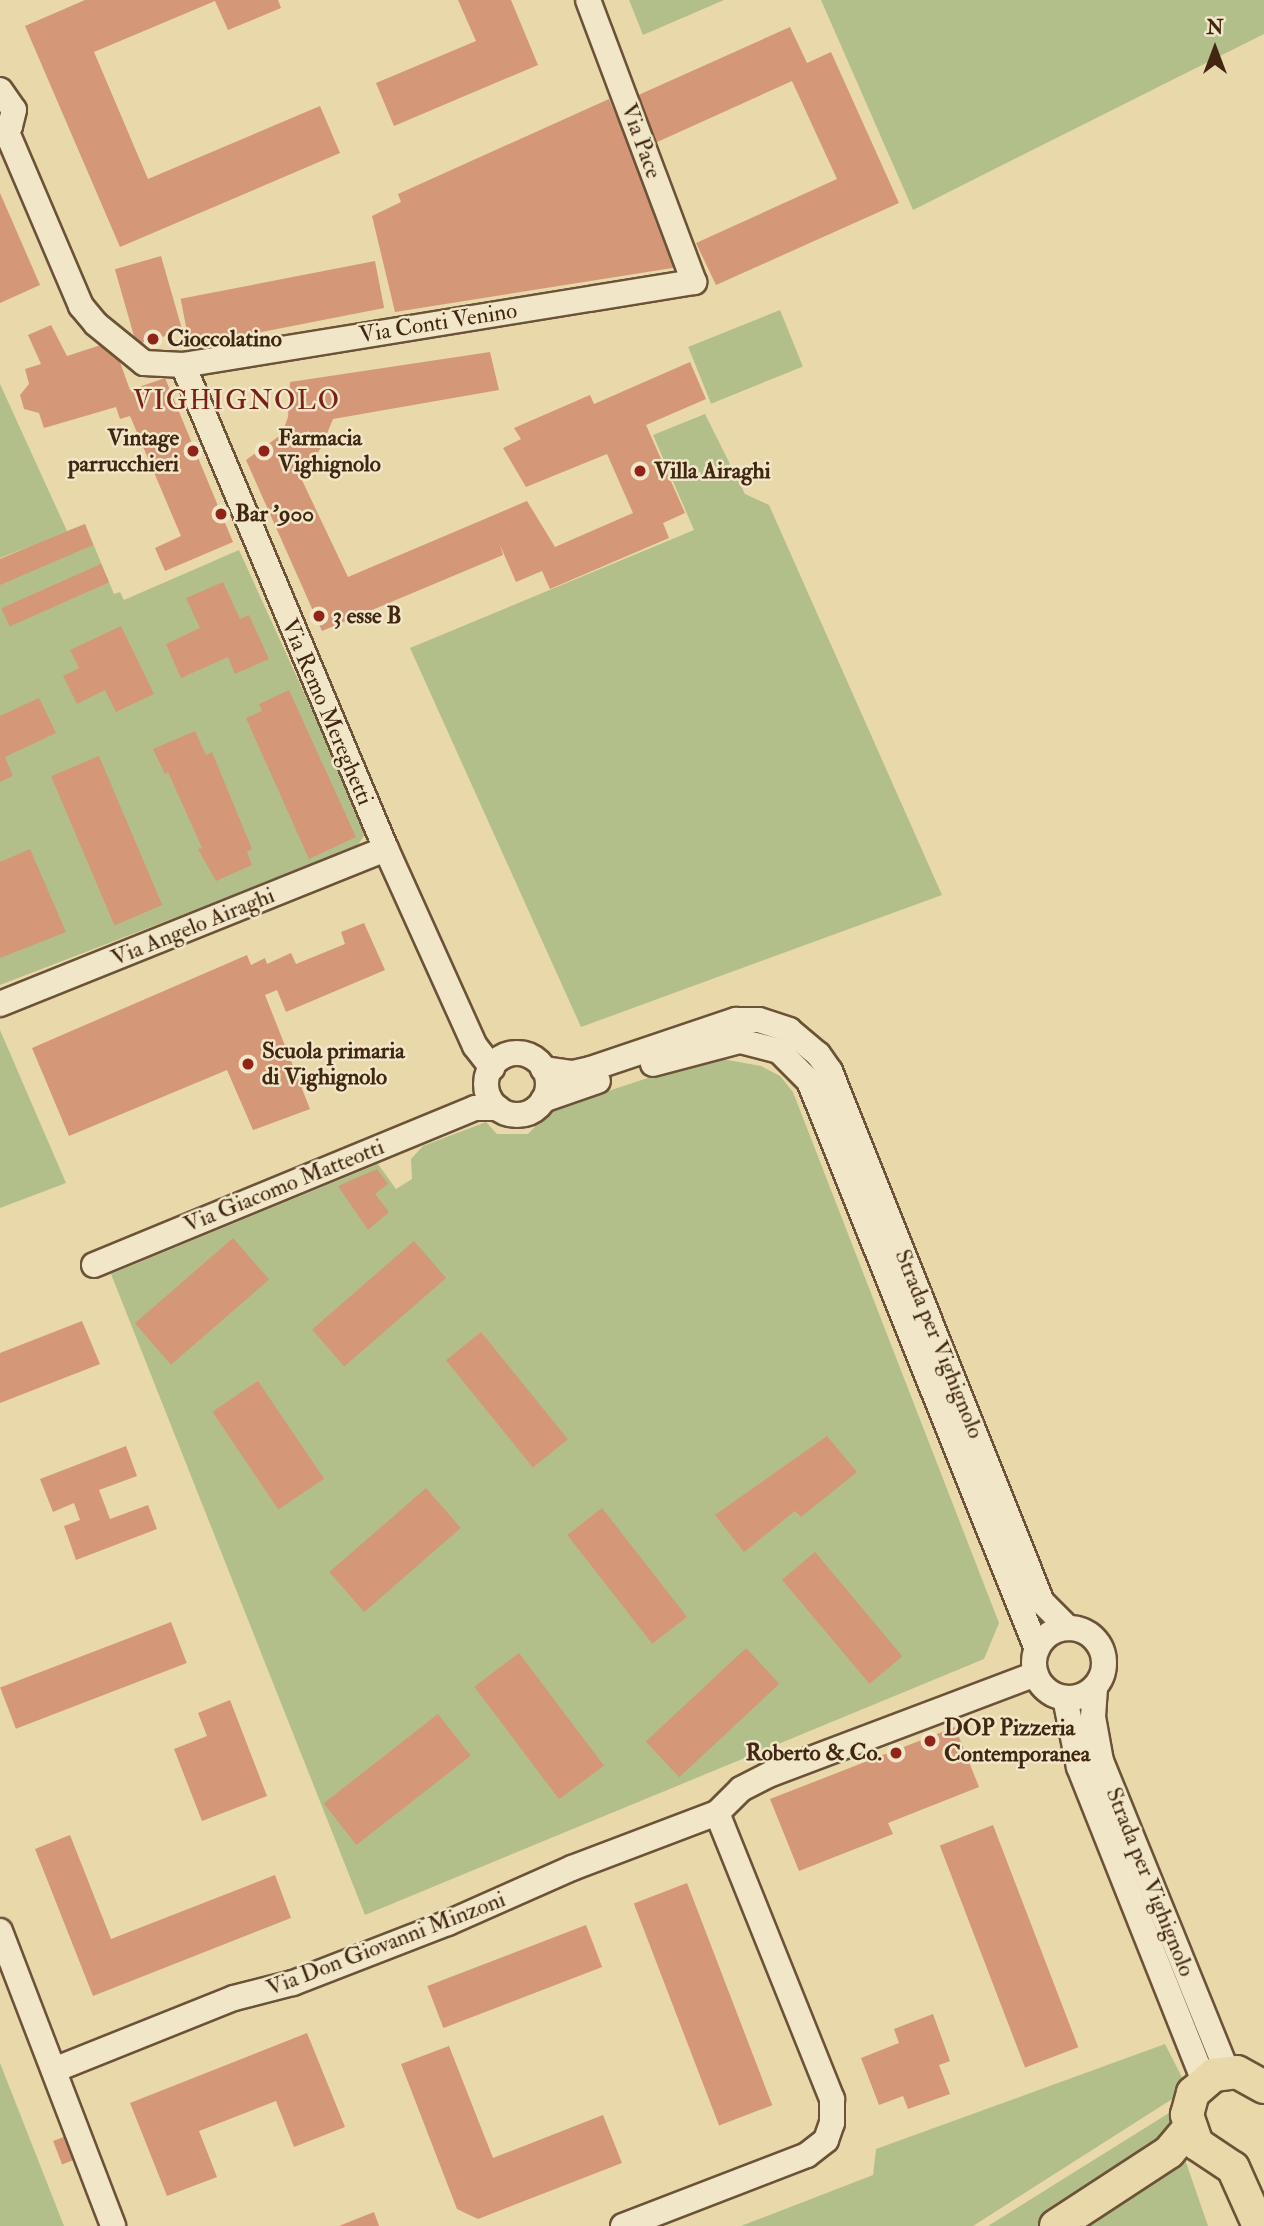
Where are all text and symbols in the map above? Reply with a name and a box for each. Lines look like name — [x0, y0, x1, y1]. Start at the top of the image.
north arrow — [1180, 14, 1250, 84]
text: N — [1206, 16, 1224, 40]
street label: Via Pace — [615, 100, 667, 182]
street label: Via Conti Venino — [357, 297, 519, 349]
place label: Cioccolatino — [167, 325, 282, 353]
marker: Cioccolatino — [145, 331, 161, 347]
district label: VIGHIGNOLO — [134, 386, 340, 418]
place label: Vintage parrucchieri — [68, 424, 179, 478]
place label: Farmacia Vighignolo — [278, 424, 381, 478]
marker: Vintage parrucchieri — [185, 443, 201, 459]
marker: Farmacia Vighignolo — [256, 443, 272, 459]
place label: Villa Airaghi — [654, 457, 771, 485]
marker: Villa Airaghi — [632, 463, 648, 479]
place label: Bar '900 — [235, 500, 314, 528]
marker: Bar '900 — [213, 506, 229, 522]
place label: 3 esse B — [333, 602, 402, 630]
marker: 3 esse B — [311, 608, 327, 624]
street label: Via Remo Mereghetti — [275, 615, 379, 809]
street label: Via Angelo Airaghi — [107, 882, 279, 972]
place label: Scuola primaria di Vighignolo — [262, 1037, 405, 1091]
marker: Scuola primaria di Vighignolo — [240, 1056, 256, 1072]
street label: Via Giacomo Matteotti — [180, 1133, 388, 1239]
street label: Strada per Vighignolo — [889, 1246, 989, 1442]
place label: DOP Pizzeria Contemporanea — [944, 1714, 1090, 1768]
marker: DOP Pizzeria Contemporanea — [922, 1733, 938, 1749]
place label: Roberto & Co. — [745, 1739, 882, 1767]
marker: Roberto & Co. — [888, 1745, 904, 1761]
street label: Strada per Vighignolo — [1100, 1784, 1200, 1980]
street label: Via Don Giovanni Minzoni — [263, 1886, 509, 2002]

